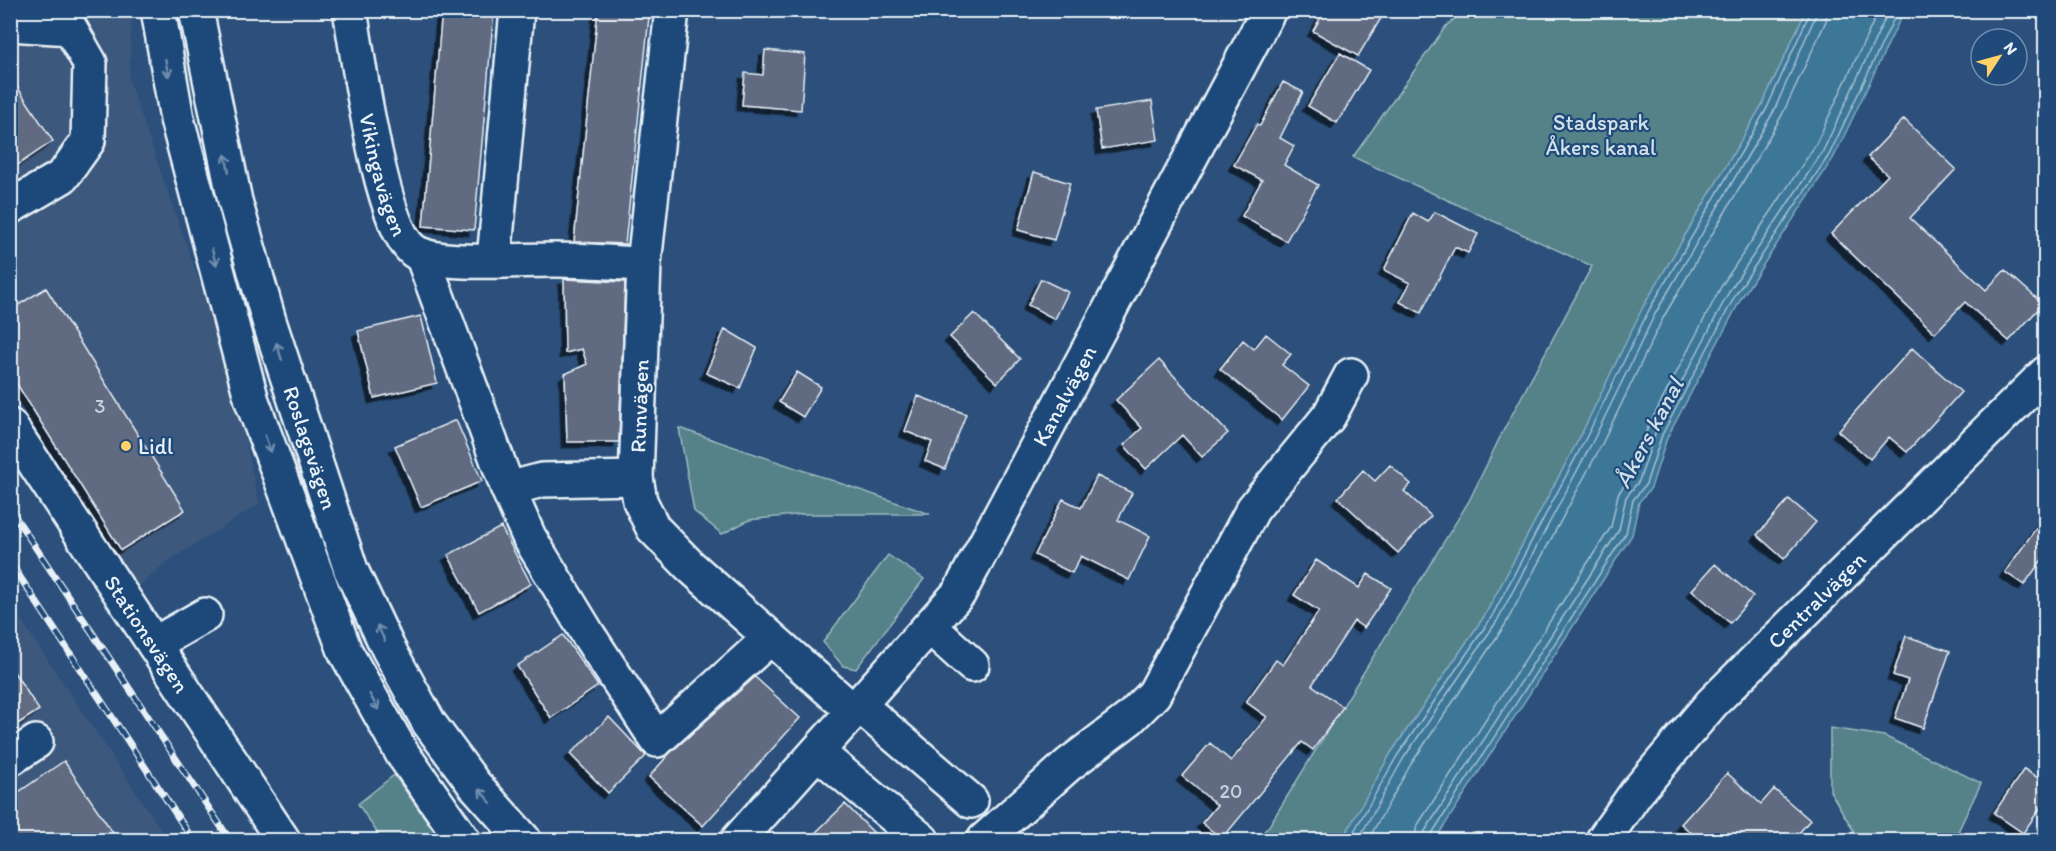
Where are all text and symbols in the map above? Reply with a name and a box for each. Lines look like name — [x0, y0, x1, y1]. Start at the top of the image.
north arrow — [1969, 27, 2029, 87]
text: N — [2000, 39, 2022, 58]
one-way arrow — [162, 58, 173, 78]
park label: Stadspark Åkers kanal — [1546, 109, 1656, 161]
street label: Vikingavägen — [353, 111, 413, 241]
one-way arrow — [221, 154, 232, 173]
one-way arrow — [209, 248, 220, 267]
street label: Kanalvägen — [1027, 341, 1102, 451]
one-way arrow — [273, 342, 284, 361]
street label: Runvägen — [624, 358, 655, 453]
water label: Åkers kanal — [1607, 371, 1691, 493]
street label: Roslagsvägen — [277, 383, 343, 514]
house number: 3 — [95, 394, 106, 418]
place label: Lidl — [138, 433, 173, 460]
one-way arrow — [264, 435, 275, 453]
marker: Lidl — [119, 439, 133, 453]
street label: Centralvägen — [1762, 546, 1872, 654]
street label: Stationsvägen — [98, 570, 195, 699]
one-way arrow — [374, 624, 386, 642]
one-way arrow — [369, 693, 380, 711]
house number: 20 — [1220, 779, 1242, 803]
one-way arrow — [478, 789, 492, 804]

